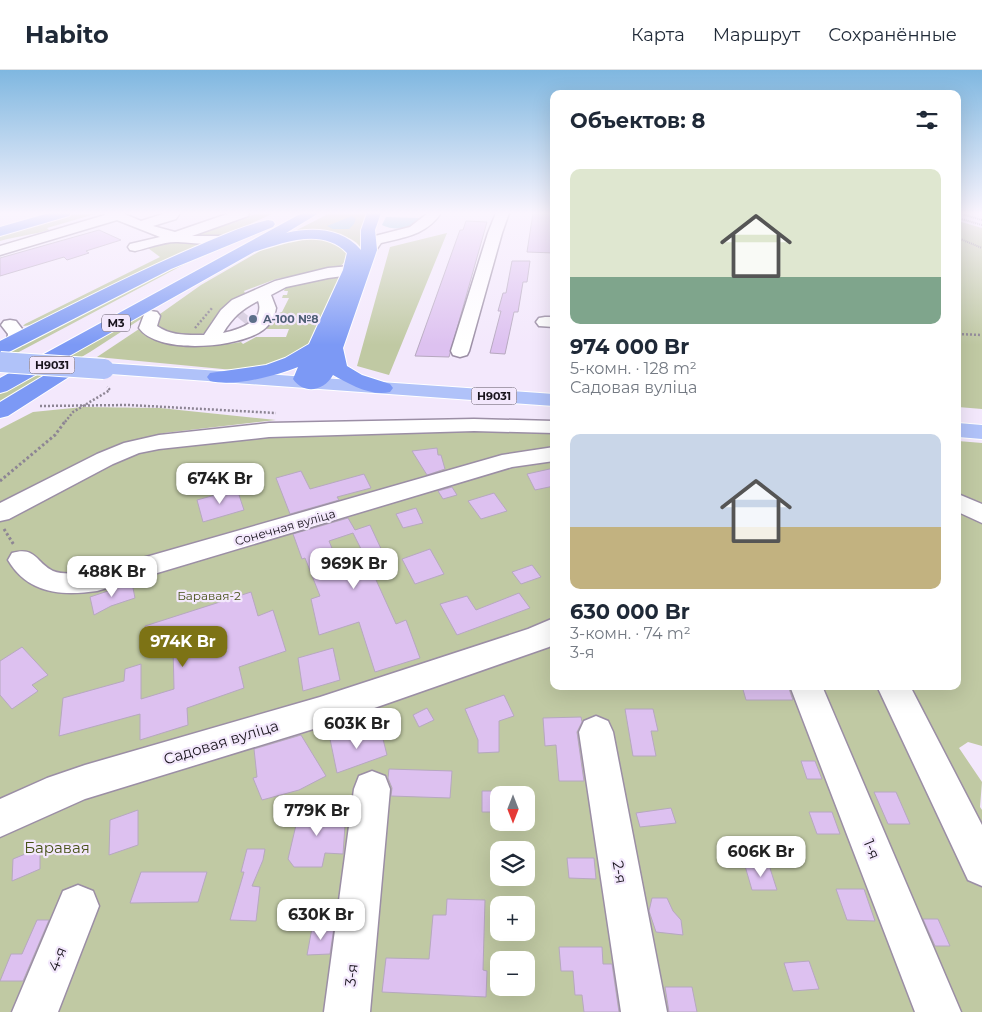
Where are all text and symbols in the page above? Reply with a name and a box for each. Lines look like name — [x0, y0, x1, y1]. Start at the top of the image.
text: Habito — [25, 20, 109, 49]
text: Карта — [631, 24, 685, 46]
text: Маршрут — [713, 24, 800, 46]
text: Сохранённые — [828, 24, 957, 46]
icon: filters — [913, 106, 941, 134]
text: Объектов: 8 — [570, 108, 705, 133]
icon: home — [711, 201, 801, 291]
place label: А-100 №8 — [263, 312, 319, 326]
marker: А-100 №8 — [247, 313, 259, 325]
road number: М3 — [102, 314, 130, 332]
text: 974 000 Br — [570, 334, 689, 359]
road number: Н9031 — [30, 356, 74, 374]
text: 5-комн. · 128 m² — [570, 359, 697, 378]
text: Садовая вуліца — [570, 378, 697, 397]
road number: Н9031 — [472, 388, 516, 404]
pin: 674K Br — [174, 462, 266, 505]
icon: home — [711, 466, 801, 556]
text: 674K Br — [187, 469, 253, 488]
street label: Сонечная вуліца — [233, 505, 337, 549]
pin: 969K Br — [308, 548, 400, 590]
text: 969K Br — [321, 554, 387, 573]
pin: 488K Br — [66, 556, 158, 598]
text: 488K Br — [78, 562, 146, 581]
park label: Баравая-2 — [177, 588, 241, 603]
text: 630 000 Br — [570, 599, 690, 624]
text: 3-комн. · 74 m² — [570, 624, 691, 643]
pin: 974K Br — [137, 626, 229, 668]
text: 974K Br — [150, 632, 216, 651]
text: 3-я — [570, 643, 594, 662]
pin: 603K Br — [311, 708, 403, 750]
text: 603K Br — [324, 714, 390, 733]
street label: Садовая вуліца — [161, 715, 281, 769]
north arrow — [490, 786, 535, 831]
map controls — [490, 786, 535, 996]
pin: 779K Br — [271, 794, 363, 837]
text: 779K Br — [284, 801, 350, 820]
pin: 606K Br — [715, 836, 807, 878]
street label: 1-я — [859, 836, 885, 862]
park label: Баравая — [24, 838, 90, 857]
button: layers — [490, 841, 535, 886]
text: 606K Br — [728, 842, 794, 861]
street label: 2-я — [609, 859, 631, 885]
button: + — [490, 896, 535, 941]
pin: 630K Br — [275, 898, 367, 941]
text: 630K Br — [288, 905, 354, 924]
street label: 4-я — [44, 944, 70, 974]
button: − — [490, 951, 535, 996]
street label: 3-я — [340, 963, 362, 987]

